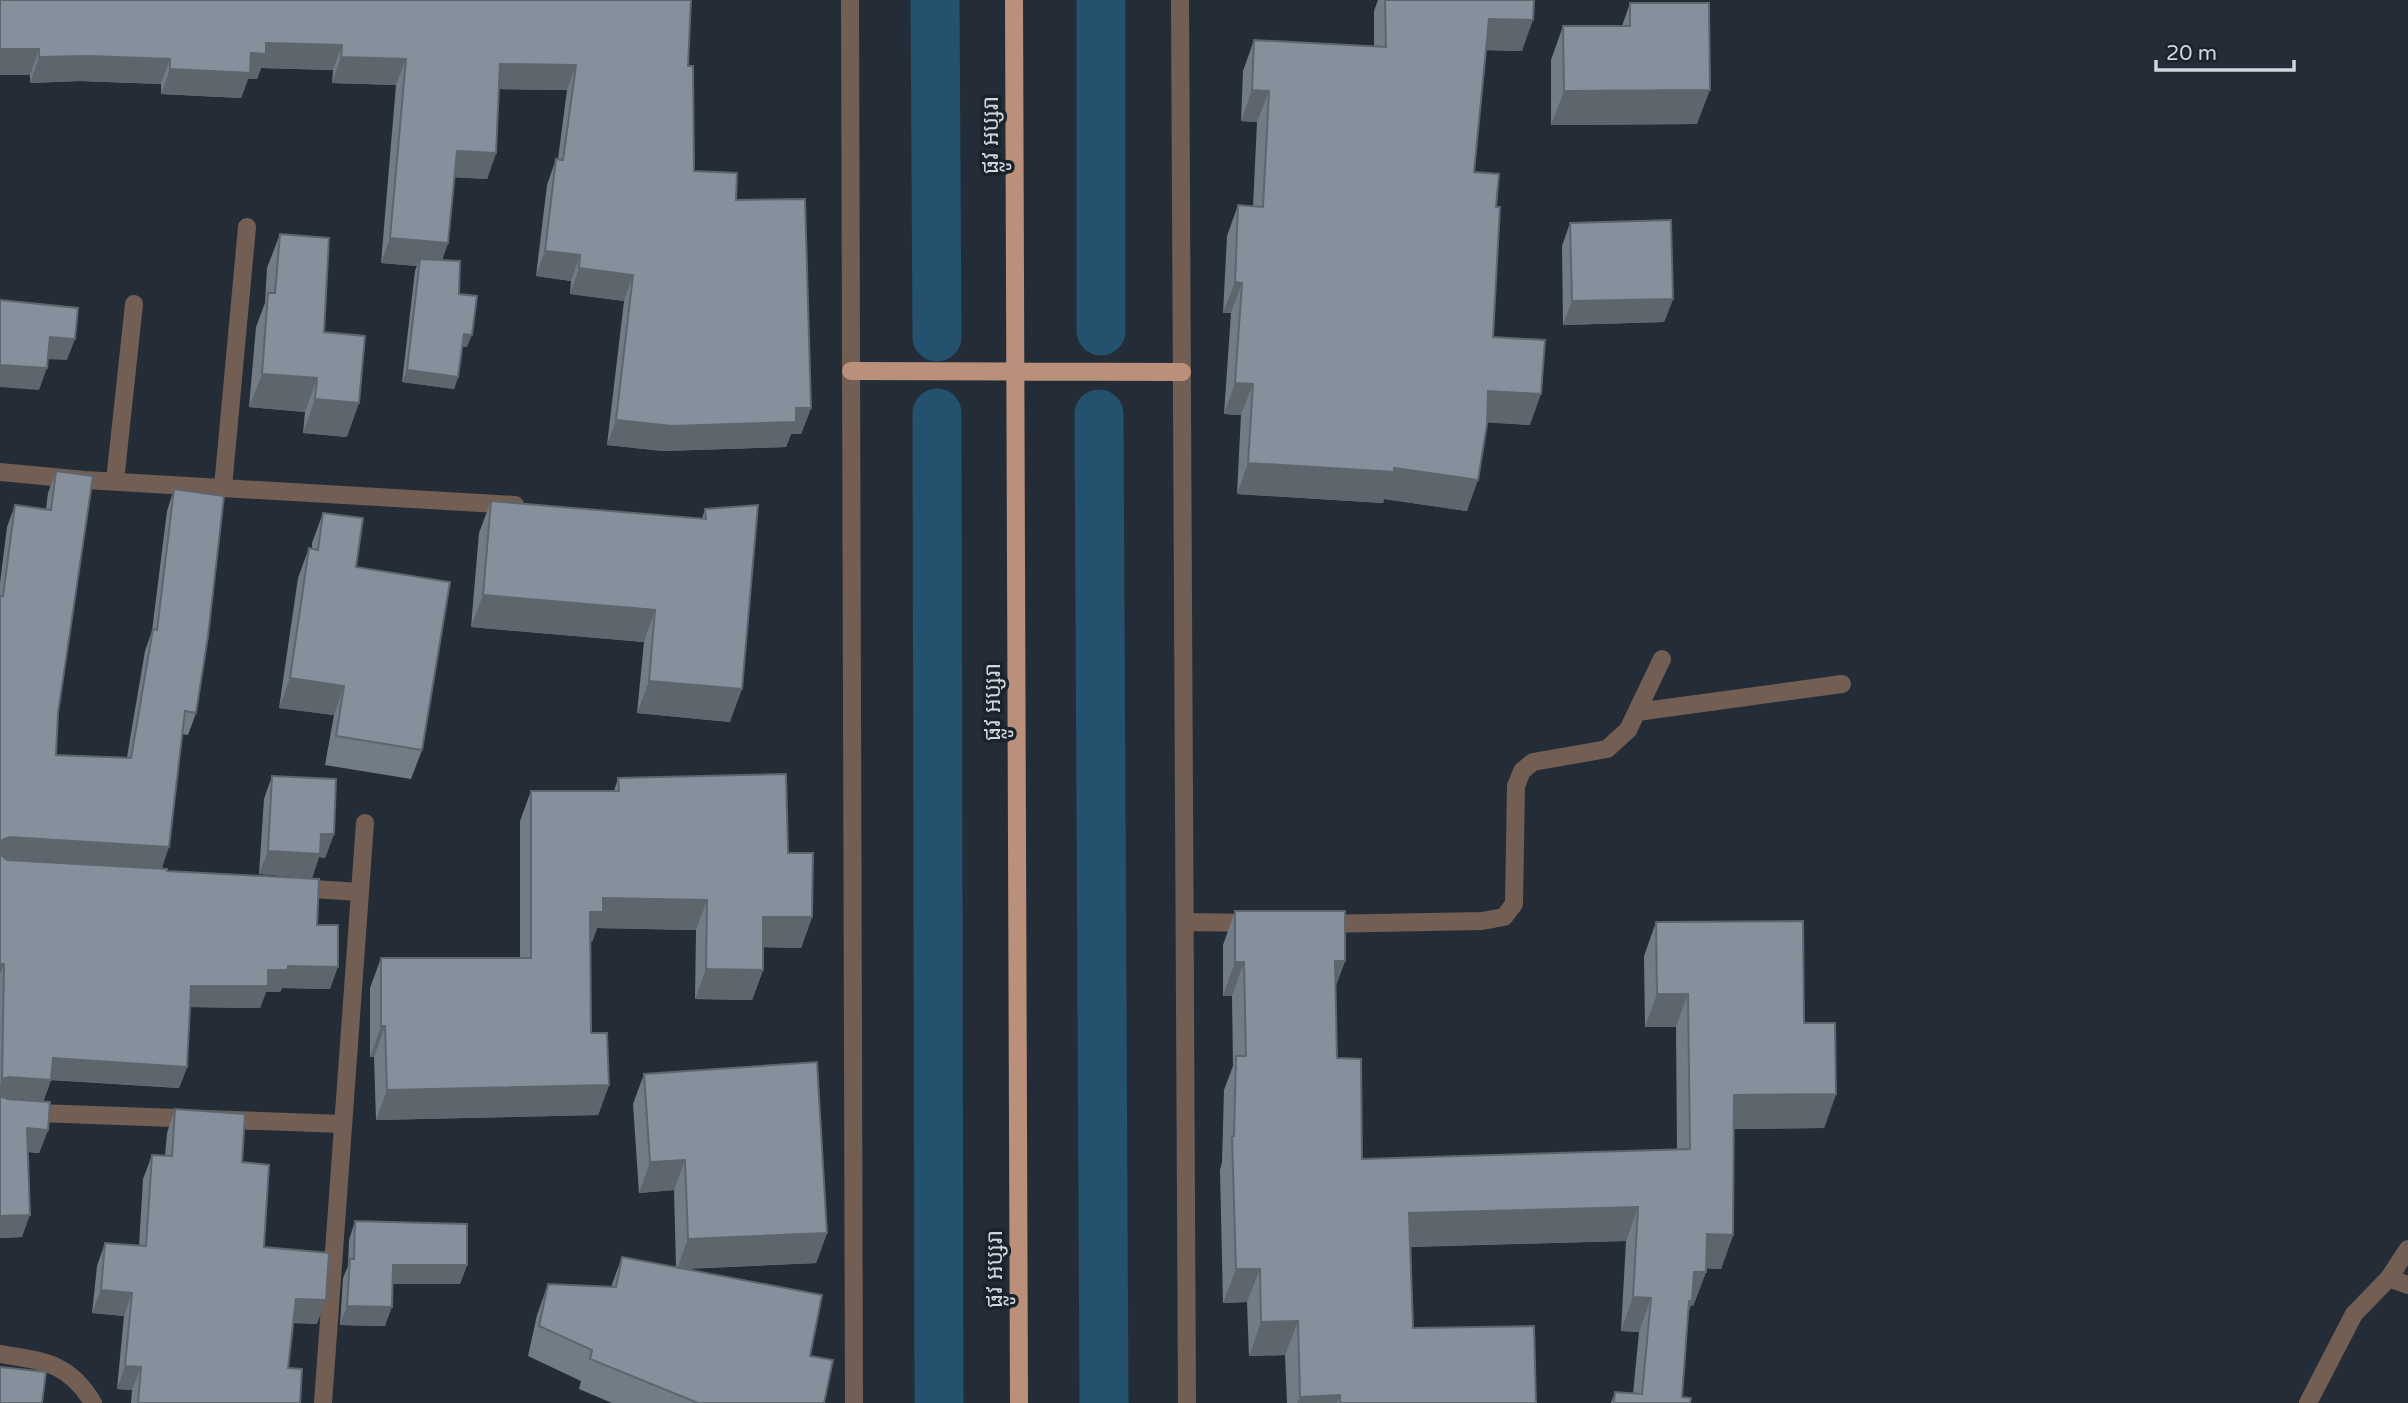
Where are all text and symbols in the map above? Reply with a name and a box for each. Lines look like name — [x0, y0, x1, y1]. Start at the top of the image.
scale bar — [2156, 28, 2294, 72]
text: 20 m — [2166, 41, 2217, 66]
street label: ផ្លូវ អប្សរា — [977, 96, 1012, 174]
street label: ផ្លូវ អប្សរា — [979, 663, 1014, 741]
street label: ផ្លូវ អប្សរា — [981, 1230, 1016, 1308]

